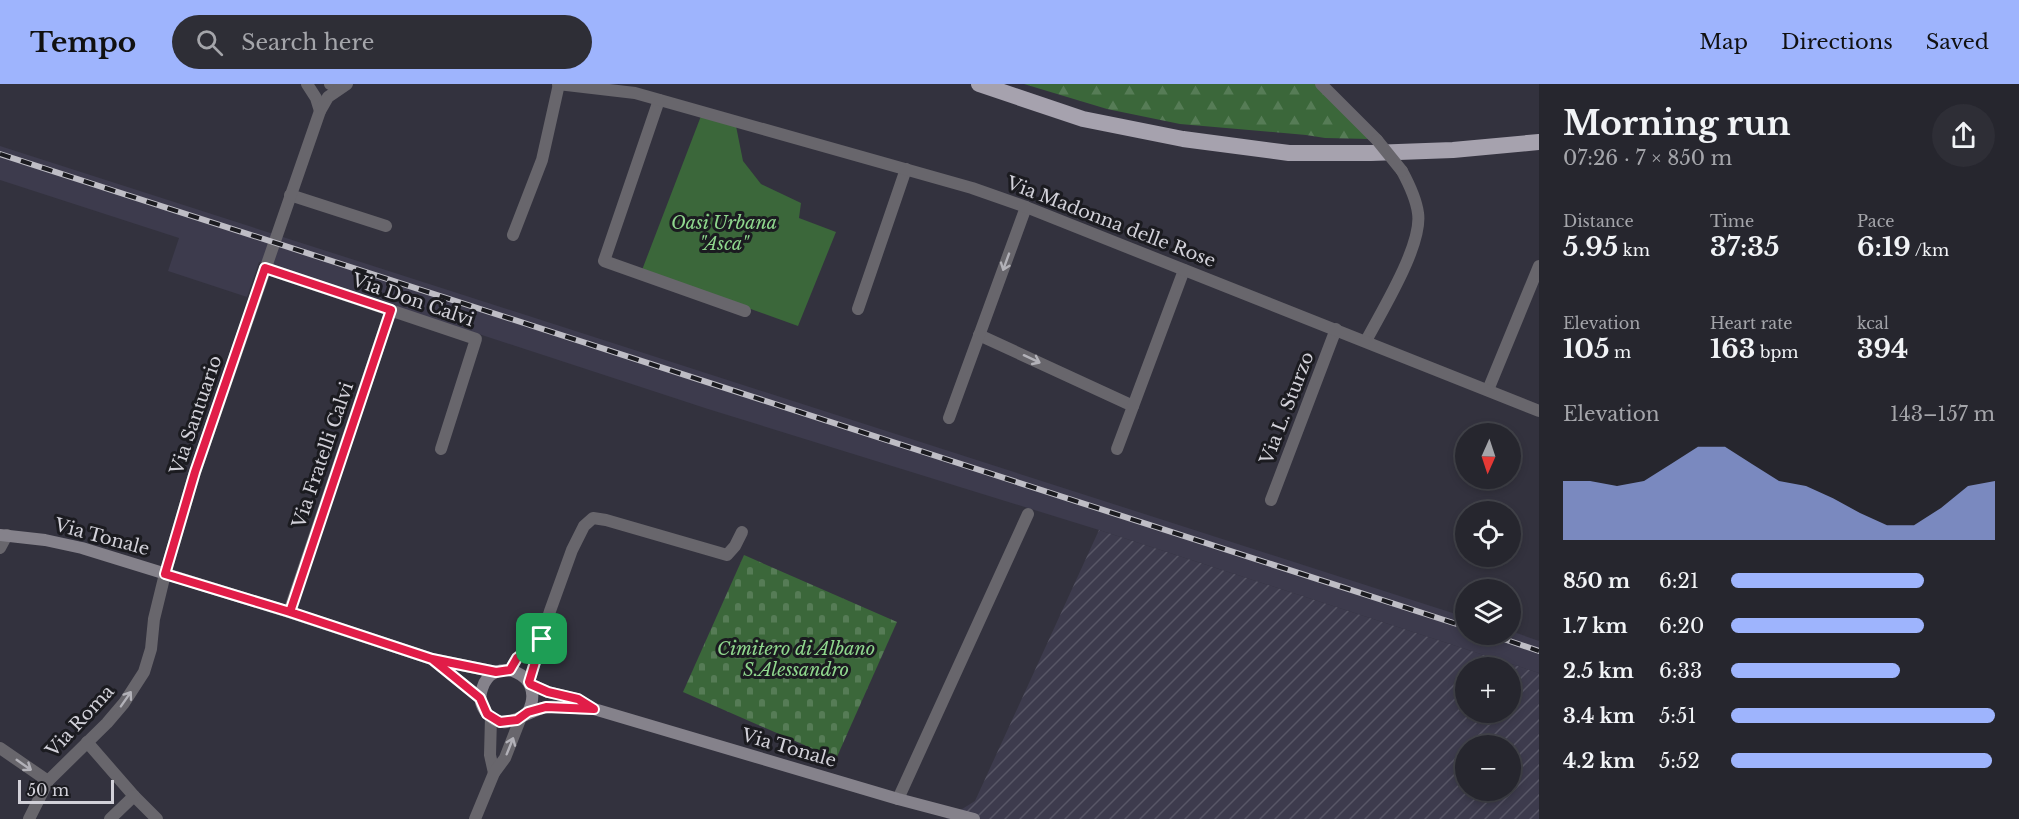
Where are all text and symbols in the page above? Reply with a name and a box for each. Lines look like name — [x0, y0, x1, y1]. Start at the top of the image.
search box — [172, 15, 592, 69]
text: Tempo — [30, 25, 136, 60]
icon: search — [193, 26, 226, 59]
text: Search here — [241, 29, 374, 56]
text: Map — [1699, 29, 1748, 55]
text: Directions — [1781, 29, 1893, 55]
text: Saved — [1926, 29, 1989, 55]
text: Morning run — [1563, 103, 1791, 144]
button: share — [1932, 104, 1995, 167]
text: 07:26 · 7 × 850 m — [1563, 146, 1732, 170]
street label: Via Madonna delle Rose — [1002, 172, 1219, 272]
text: Distance — [1563, 211, 1634, 231]
text: Time — [1710, 211, 1754, 231]
text: Pace — [1857, 211, 1894, 231]
park label: Oasi Urbana "Asca" — [671, 212, 777, 255]
text: 5.95 — [1563, 231, 1618, 263]
text: 37:35 — [1710, 231, 1779, 263]
text: 6:19 — [1857, 231, 1911, 263]
text: km — [1618, 240, 1650, 260]
text: /km — [1911, 240, 1949, 260]
one-way arrow — [1000, 252, 1011, 270]
street label: Via Don Calvi — [348, 269, 477, 331]
text: Elevation — [1563, 313, 1640, 333]
text: Heart rate — [1710, 313, 1792, 333]
text: kcal — [1857, 313, 1889, 333]
text: 105 — [1563, 333, 1609, 365]
text: 163 — [1710, 333, 1755, 365]
text: 394 — [1857, 333, 1908, 365]
text: m — [1609, 342, 1631, 362]
text: bpm — [1755, 342, 1799, 362]
street label: Via L. Sturzo — [1255, 349, 1319, 468]
street label: Via Santuario — [165, 353, 227, 478]
one-way arrow — [1022, 354, 1040, 366]
street label: Via Fratelli Calvi — [287, 379, 358, 532]
text: Elevation — [1563, 402, 1660, 426]
text: 143–157 m — [1890, 402, 1995, 426]
north arrow — [1455, 423, 1521, 489]
map controls — [1455, 423, 1521, 801]
button: locate — [1455, 501, 1521, 567]
street label: Via Tonale — [51, 514, 152, 560]
text: 850 m — [1563, 569, 1630, 593]
text: 6:21 — [1659, 569, 1699, 593]
button: layers — [1455, 579, 1521, 645]
pin — [516, 613, 567, 664]
text: 1.7 km — [1563, 614, 1628, 638]
text: 6:20 — [1659, 614, 1704, 638]
icon: arrive — [525, 622, 558, 655]
park label: Cimitero di Albano S.Alessandro — [717, 638, 875, 681]
button: + — [1455, 657, 1521, 723]
text: 2.5 km — [1563, 659, 1634, 683]
text: 6:33 — [1659, 659, 1702, 683]
street label: Via Roma — [41, 681, 119, 762]
one-way arrow — [120, 691, 132, 708]
text: 3.4 km — [1563, 704, 1635, 728]
text: 5:51 — [1659, 704, 1696, 728]
street label: Via Tonale — [738, 724, 839, 772]
button: − — [1455, 735, 1521, 801]
one-way arrow — [505, 737, 516, 756]
text: 4.2 km — [1563, 749, 1635, 773]
text: 5:52 — [1659, 749, 1700, 773]
one-way arrow — [15, 759, 31, 771]
scale bar — [18, 777, 114, 804]
text: 50 m — [27, 780, 69, 800]

